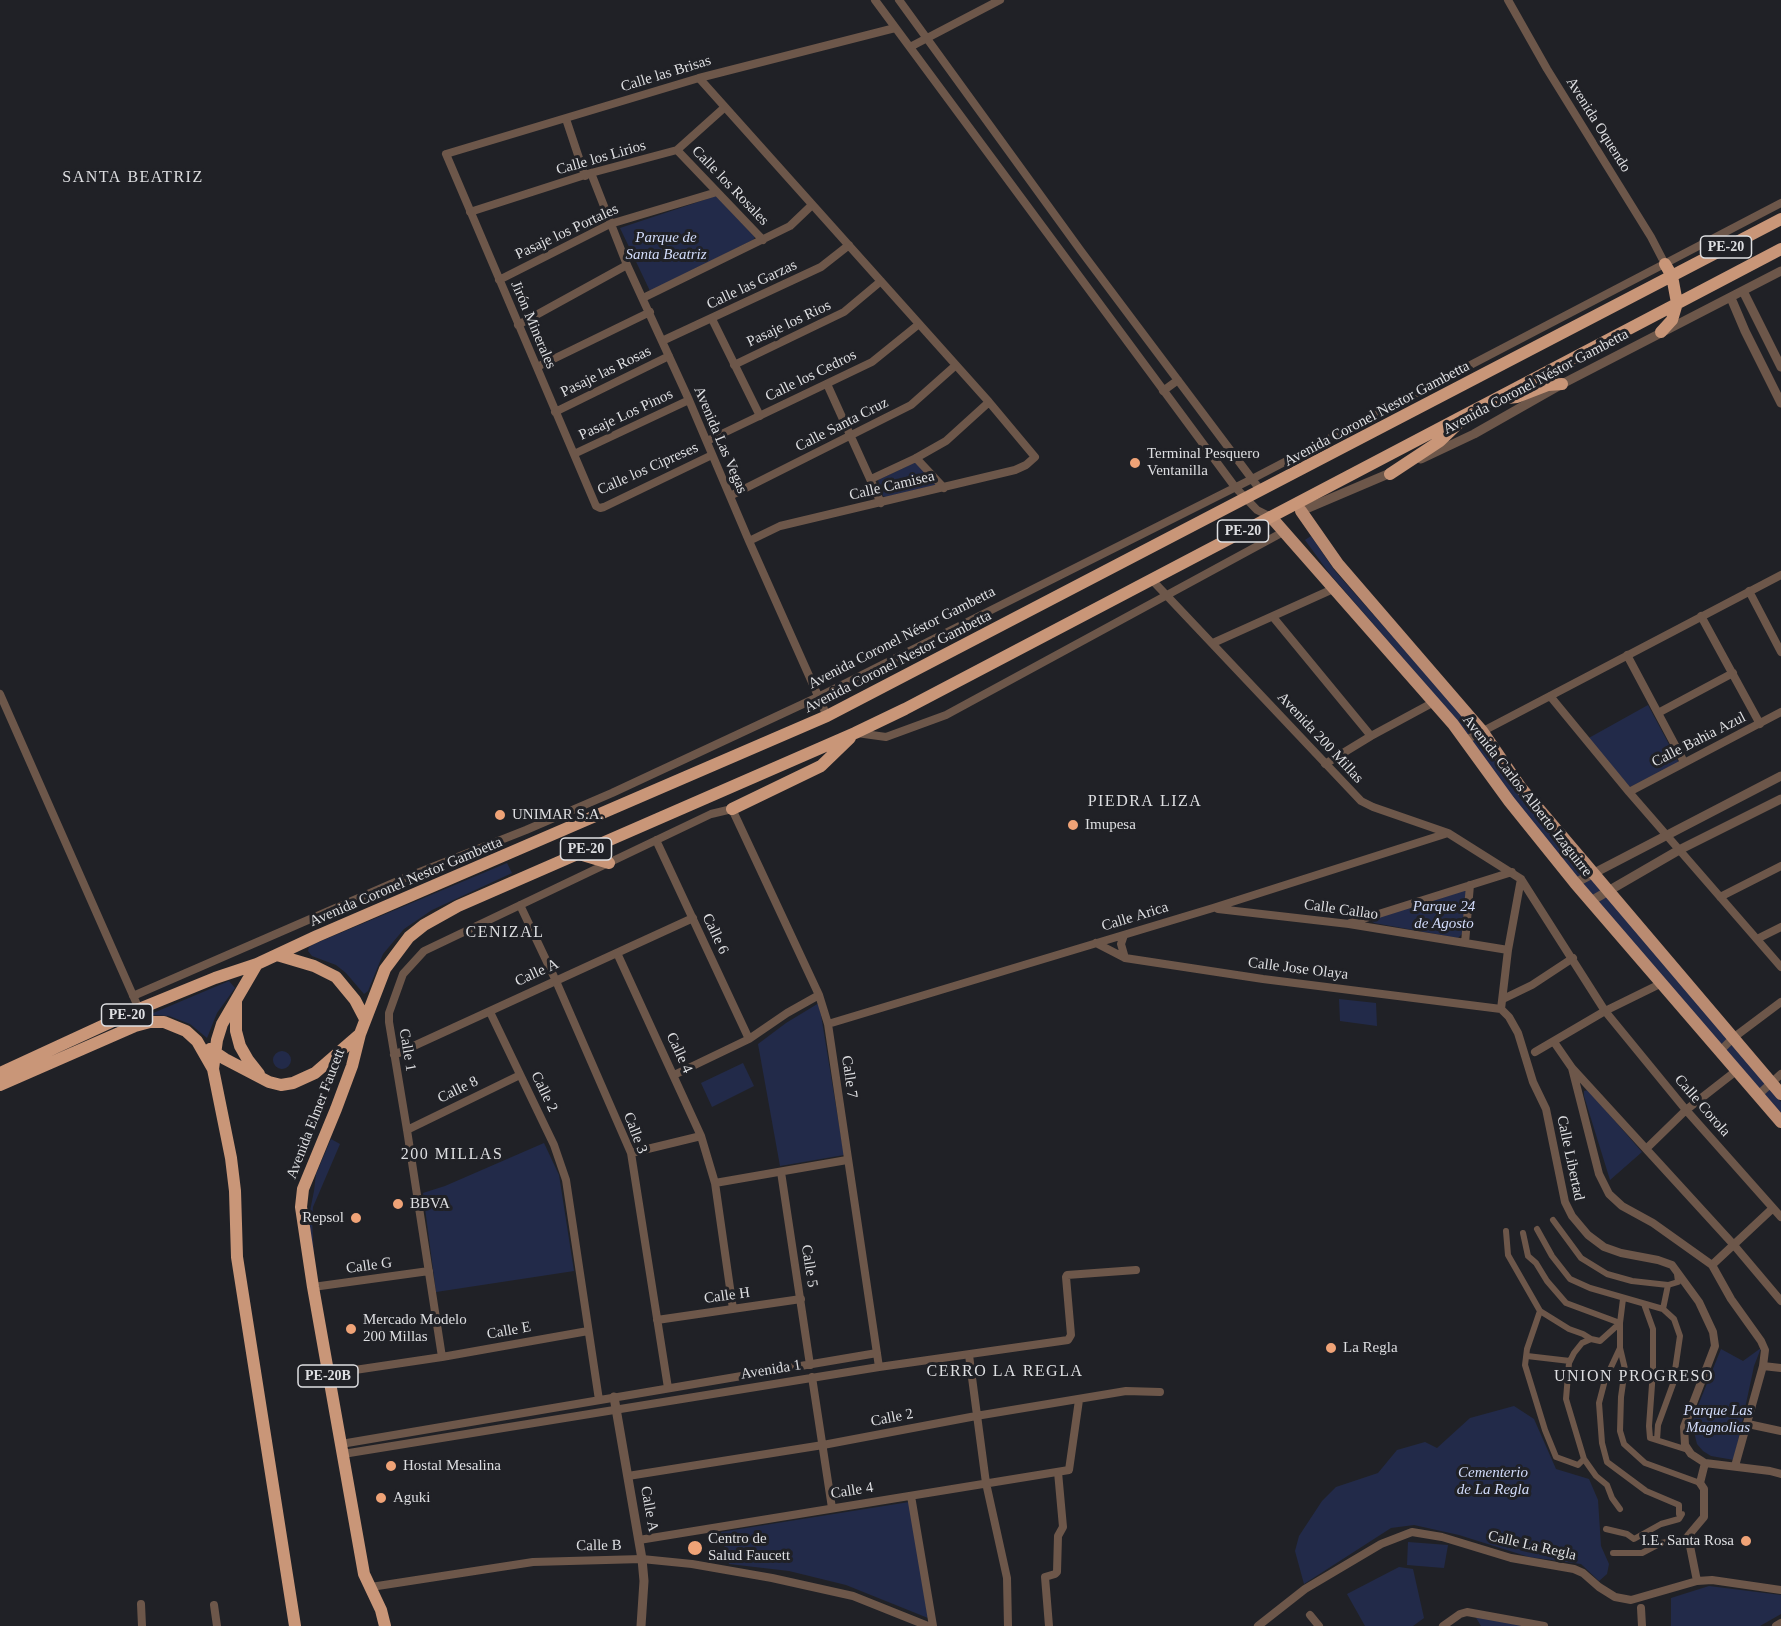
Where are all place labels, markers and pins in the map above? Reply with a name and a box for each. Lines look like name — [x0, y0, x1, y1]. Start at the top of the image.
place label: Terminal Pesquero Ventanilla — [1147, 445, 1260, 480]
marker: Terminal Pesquero Ventanilla — [1128, 456, 1142, 470]
place label: UNIMAR S.A. — [512, 806, 603, 824]
marker: UNIMAR S.A. — [493, 808, 507, 822]
place label: Imupesa — [1085, 816, 1136, 834]
marker: Imupesa — [1066, 818, 1080, 832]
place label: BBVA — [410, 1195, 450, 1213]
marker: BBVA — [391, 1197, 405, 1211]
place label: Repsol — [302, 1209, 344, 1227]
marker: Repsol — [349, 1211, 363, 1225]
place label: Mercado Modelo 200 Millas — [363, 1311, 467, 1346]
marker: Mercado Modelo 200 Millas — [344, 1322, 358, 1336]
place label: La Regla — [1343, 1339, 1398, 1357]
marker: La Regla — [1324, 1341, 1338, 1355]
place label: Hostal Mesalina — [403, 1457, 501, 1475]
marker: Hostal Mesalina — [384, 1459, 398, 1473]
place label: Aguki — [393, 1489, 430, 1507]
marker: Aguki — [374, 1491, 388, 1505]
place label: Centro de Salud Faucett — [708, 1530, 790, 1565]
place label: I.E. Santa Rosa — [1642, 1532, 1734, 1550]
marker: I.E. Santa Rosa — [1739, 1534, 1753, 1548]
marker: Centro de Salud Faucett — [686, 1539, 704, 1557]

